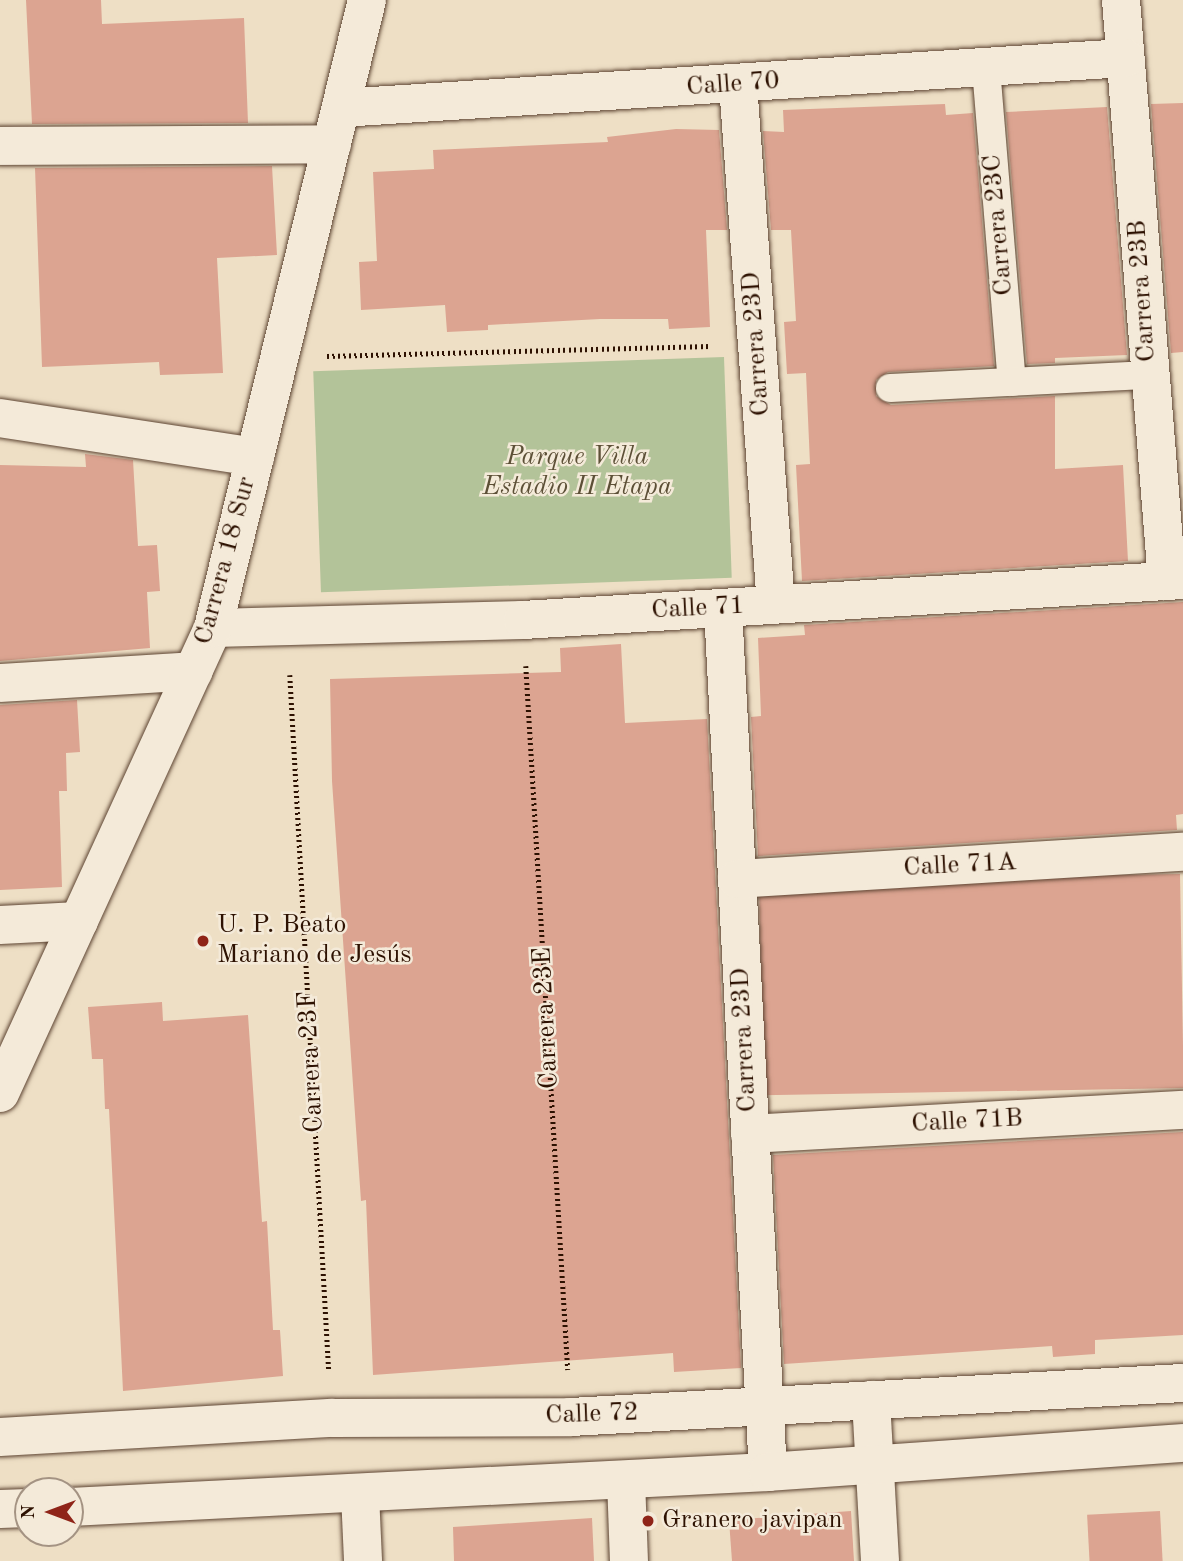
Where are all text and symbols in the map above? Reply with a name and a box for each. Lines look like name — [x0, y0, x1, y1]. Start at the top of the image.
street label: Calle 70 — [685, 66, 781, 104]
street label: Carrera 23C — [977, 153, 1021, 297]
street label: Carrera 23B — [1122, 219, 1164, 363]
street label: Carrera 23D — [736, 271, 778, 417]
park label: Parque Villa Estadio II Etapa — [482, 442, 672, 504]
street label: Carrera 18 Sur — [189, 474, 263, 648]
street label: Calle 71 — [650, 591, 746, 627]
street label: Calle 71A — [902, 847, 1018, 885]
place label: U. P. Beato Mariano de Jesús — [217, 910, 412, 972]
marker: U. P. Beato Mariano de Jesús — [195, 933, 211, 949]
street label: Carrera 23E — [528, 946, 566, 1090]
street label: Carrera 23D — [726, 967, 764, 1113]
street label: Carrera 23F — [293, 990, 331, 1134]
street label: Calle 71B — [910, 1103, 1024, 1141]
street label: Calle 72 — [545, 1398, 639, 1432]
north arrow — [14, 1477, 84, 1547]
text: N — [20, 1505, 39, 1519]
place label: Granero javipan — [662, 1505, 843, 1537]
marker: Granero javipan — [640, 1513, 656, 1529]

